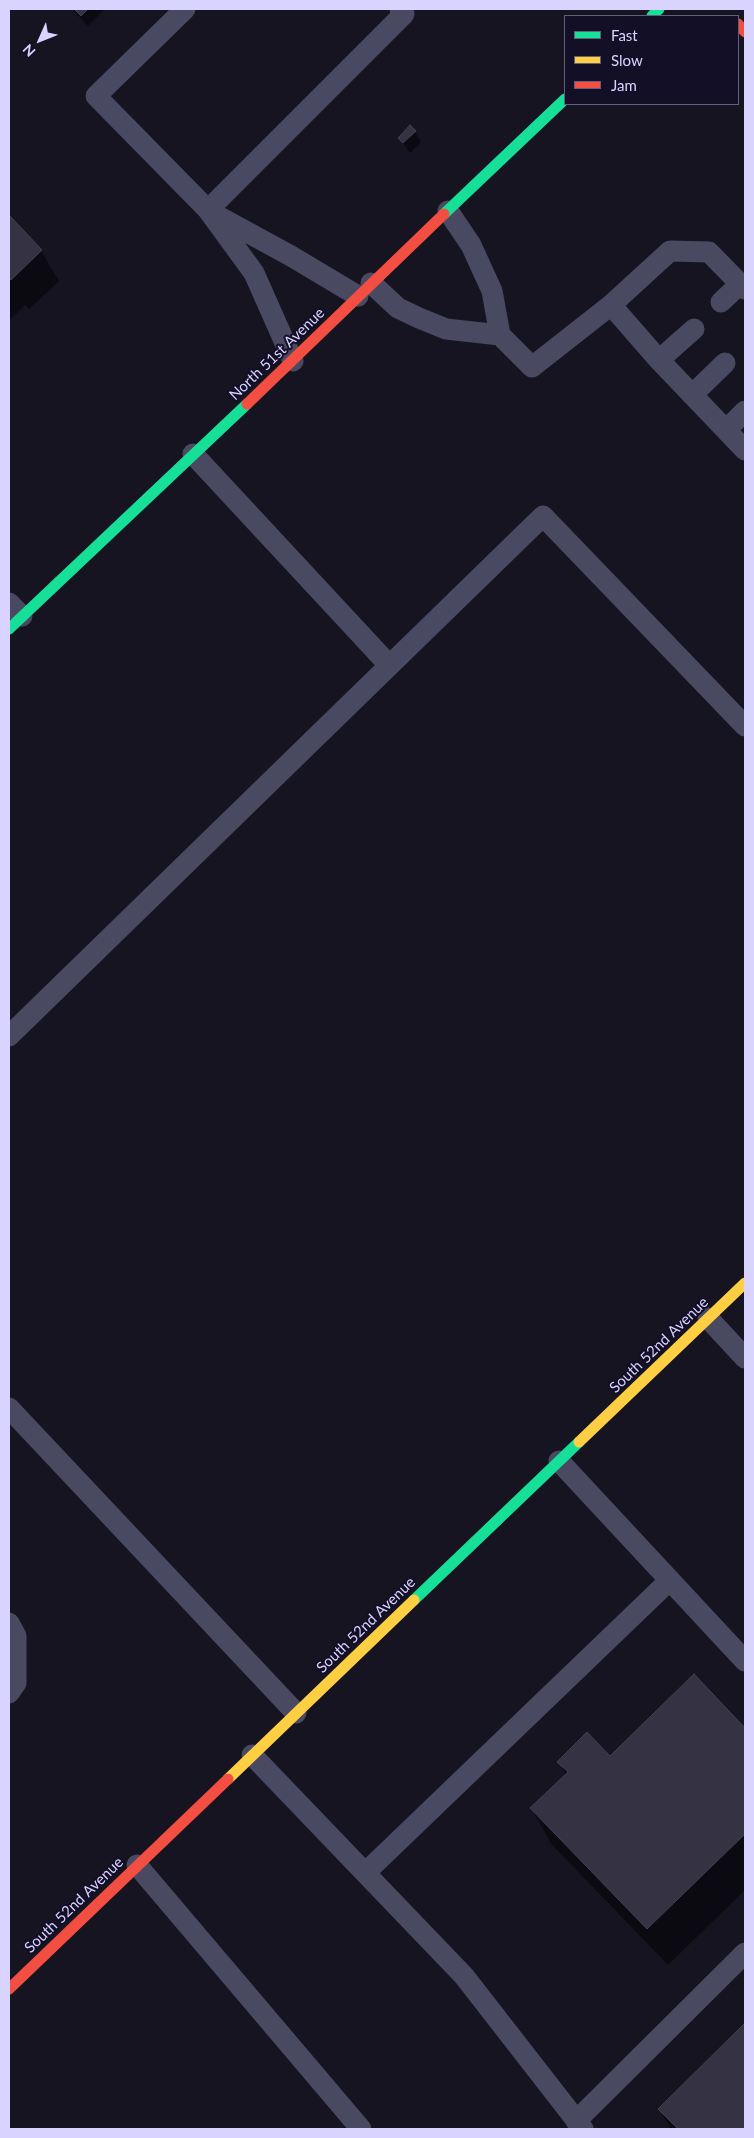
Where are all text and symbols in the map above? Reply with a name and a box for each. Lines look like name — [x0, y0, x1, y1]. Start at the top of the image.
north arrow — [15, 15, 65, 65]
legend — [564, 15, 739, 105]
text: Fast — [611, 26, 638, 44]
text: N — [19, 41, 39, 61]
text: Slow — [611, 51, 643, 69]
text: Jam — [611, 76, 637, 94]
street label: North 51st Avenue — [226, 304, 328, 404]
street label: South 52nd Avenue — [606, 1293, 712, 1397]
street label: South 52nd Avenue — [313, 1573, 419, 1677]
street label: South 52nd Avenue — [21, 1853, 127, 1957]

